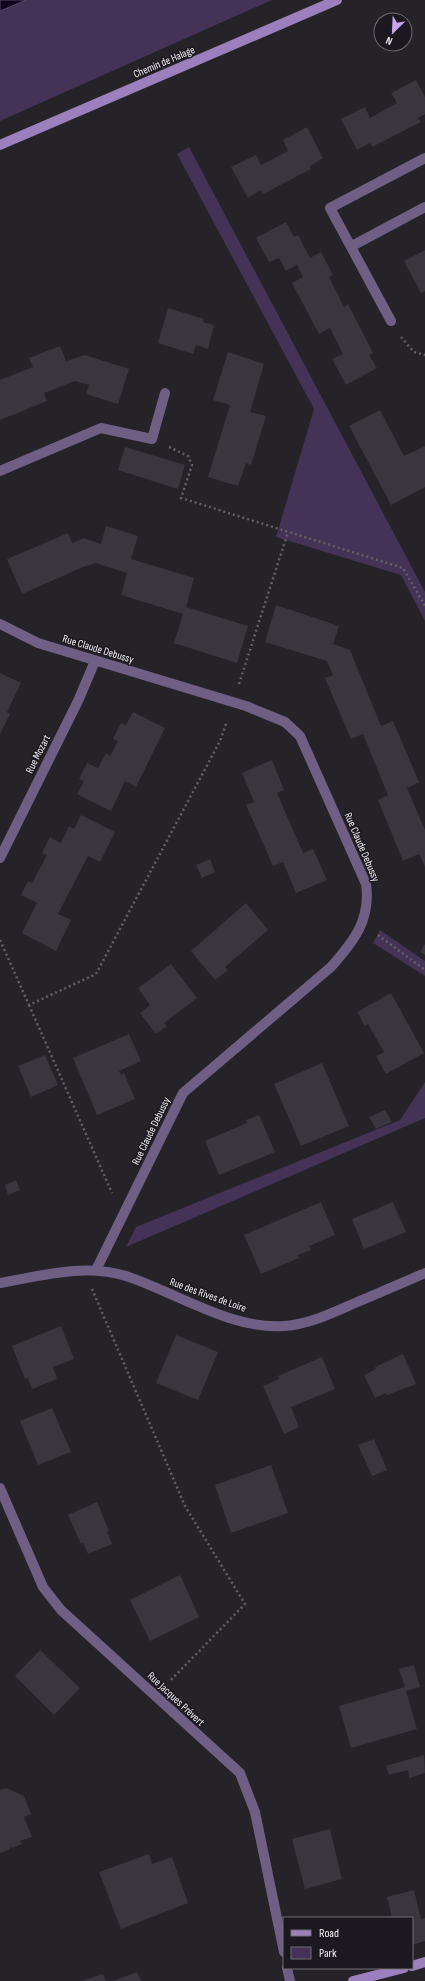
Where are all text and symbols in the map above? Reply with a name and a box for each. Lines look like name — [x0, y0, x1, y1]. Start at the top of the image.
north arrow — [373, 12, 413, 52]
text: N — [384, 33, 394, 48]
street label: Chemin de Halage — [131, 43, 197, 81]
street label: Rue Claude Debussy — [61, 632, 136, 666]
street label: Rue Mozart — [23, 732, 54, 776]
street label: Rue Claude Debussy — [342, 810, 383, 884]
street label: Rue Claude Debussy — [129, 1094, 173, 1167]
street label: Rue des Rives de Loire — [168, 1275, 248, 1315]
street label: Rue Jacques Prévert — [145, 1669, 208, 1729]
legend — [283, 1917, 413, 1969]
text: Road — [319, 1926, 339, 1941]
text: Park — [319, 1946, 337, 1961]

